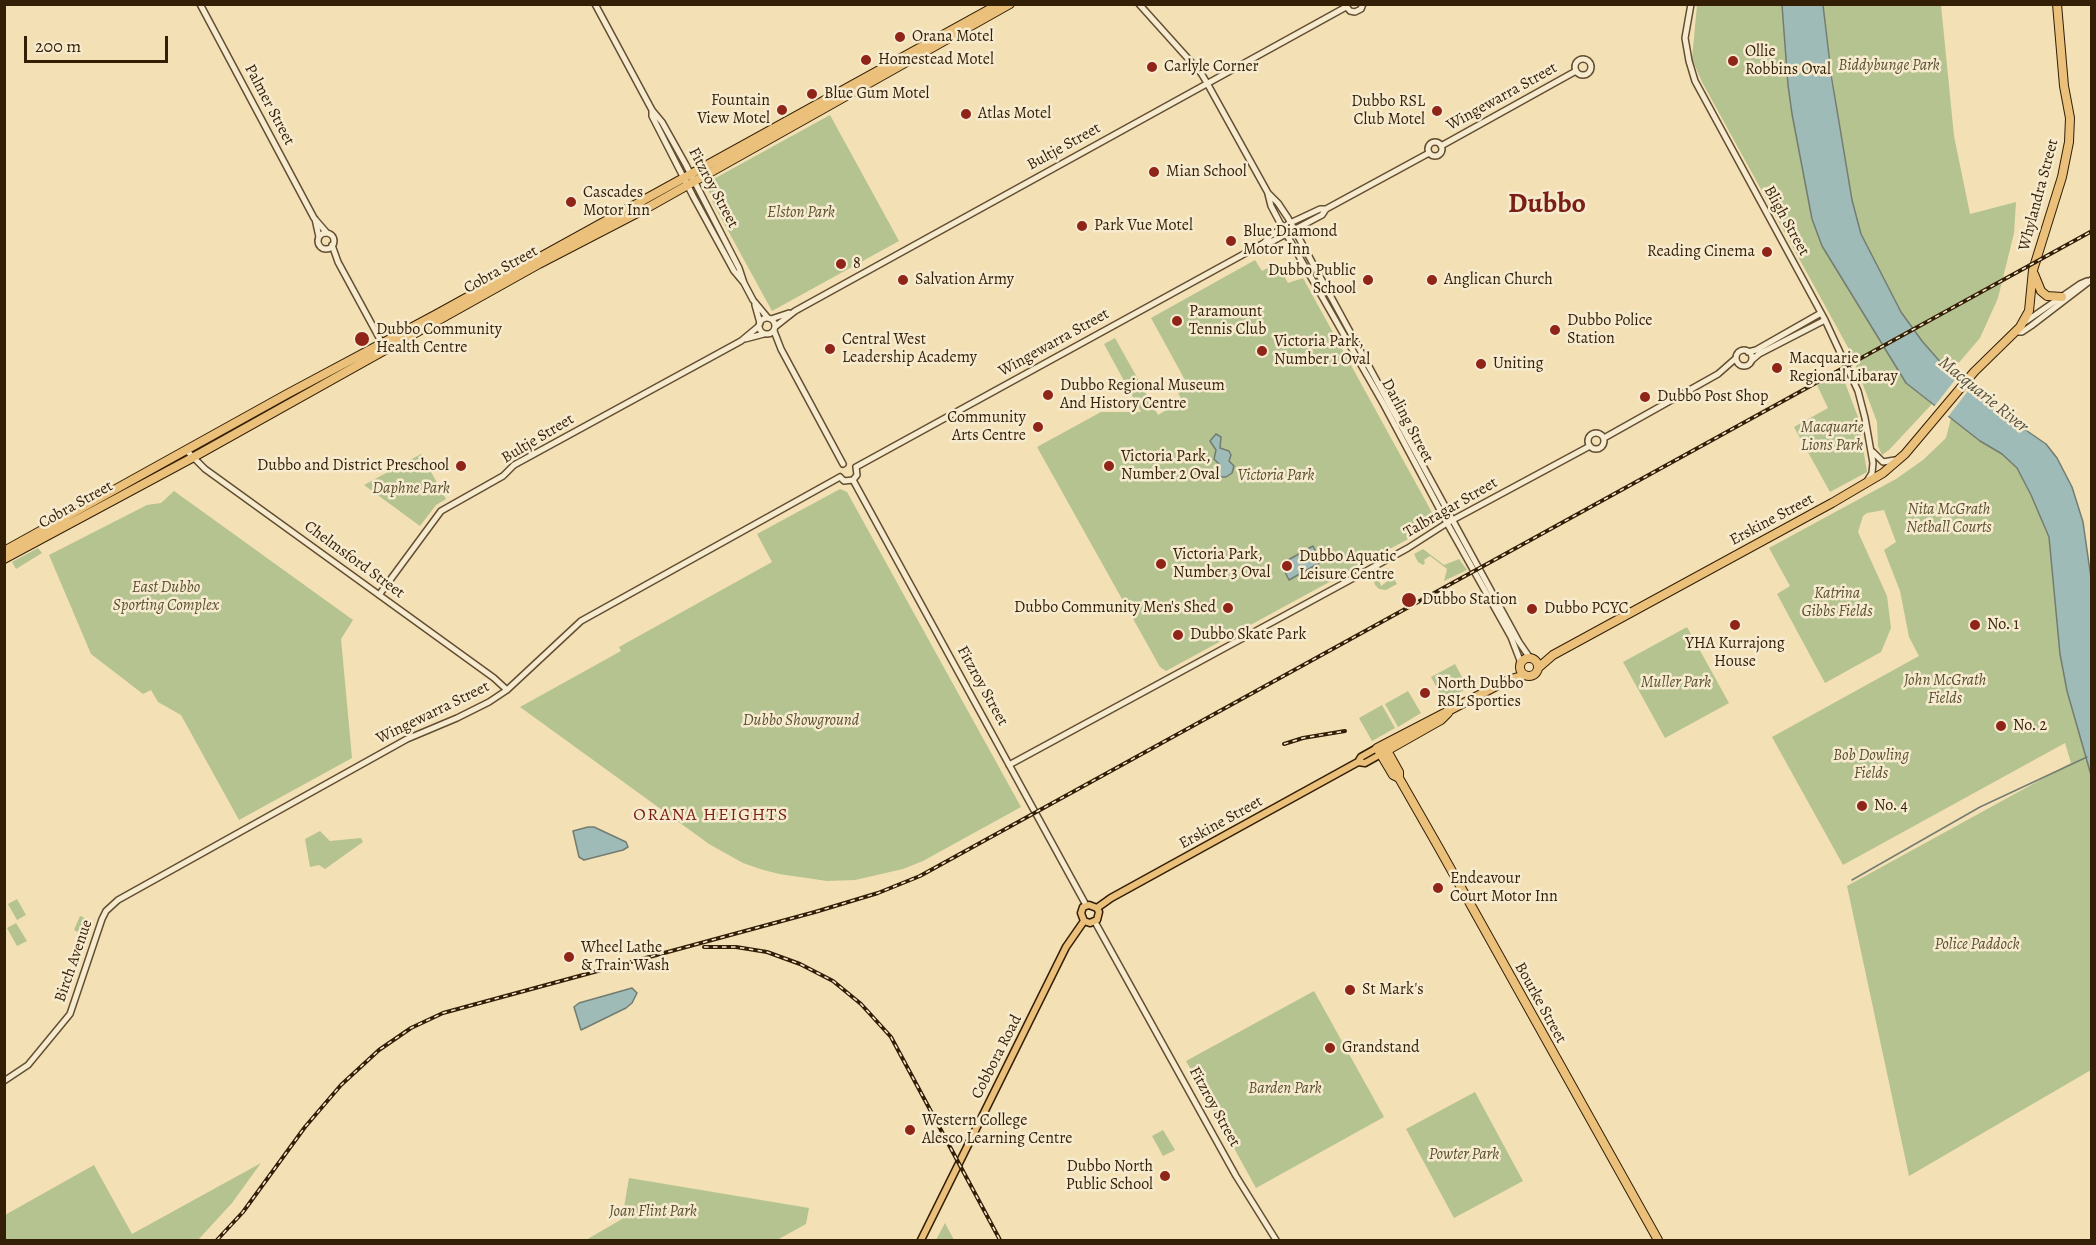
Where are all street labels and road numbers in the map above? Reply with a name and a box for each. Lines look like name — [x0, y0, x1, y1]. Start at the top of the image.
street label: Wingewarra Street — [1443, 59, 1561, 135]
street label: Palmer Street — [240, 61, 298, 149]
street label: Bultje Street — [1024, 119, 1104, 175]
street label: Whylandra Street — [2015, 137, 2063, 253]
street label: Fitzroy Street — [684, 144, 742, 232]
street label: Bligh Street — [1759, 183, 1813, 259]
street label: Cobra Street — [461, 242, 541, 298]
street label: Wingewarra Street — [995, 305, 1113, 381]
street label: Darling Street — [1377, 376, 1437, 466]
street label: Bultje Street — [498, 410, 578, 468]
street label: Talbragar Street — [1401, 473, 1501, 543]
street label: Cobra Street — [36, 477, 116, 533]
street label: Erskine Street — [1727, 490, 1817, 550]
street label: Chelmsford Street — [300, 517, 408, 603]
street label: Fitzroy Street — [952, 643, 1012, 729]
street label: Wingewarra Street — [373, 677, 493, 749]
street label: Erskine Street — [1176, 792, 1266, 854]
street label: Birch Avenue — [51, 917, 97, 1005]
street label: Bourke Street — [1510, 959, 1570, 1047]
street label: Cobbora Road — [968, 1012, 1026, 1102]
street label: Fitzroy Street — [1184, 1064, 1244, 1150]

